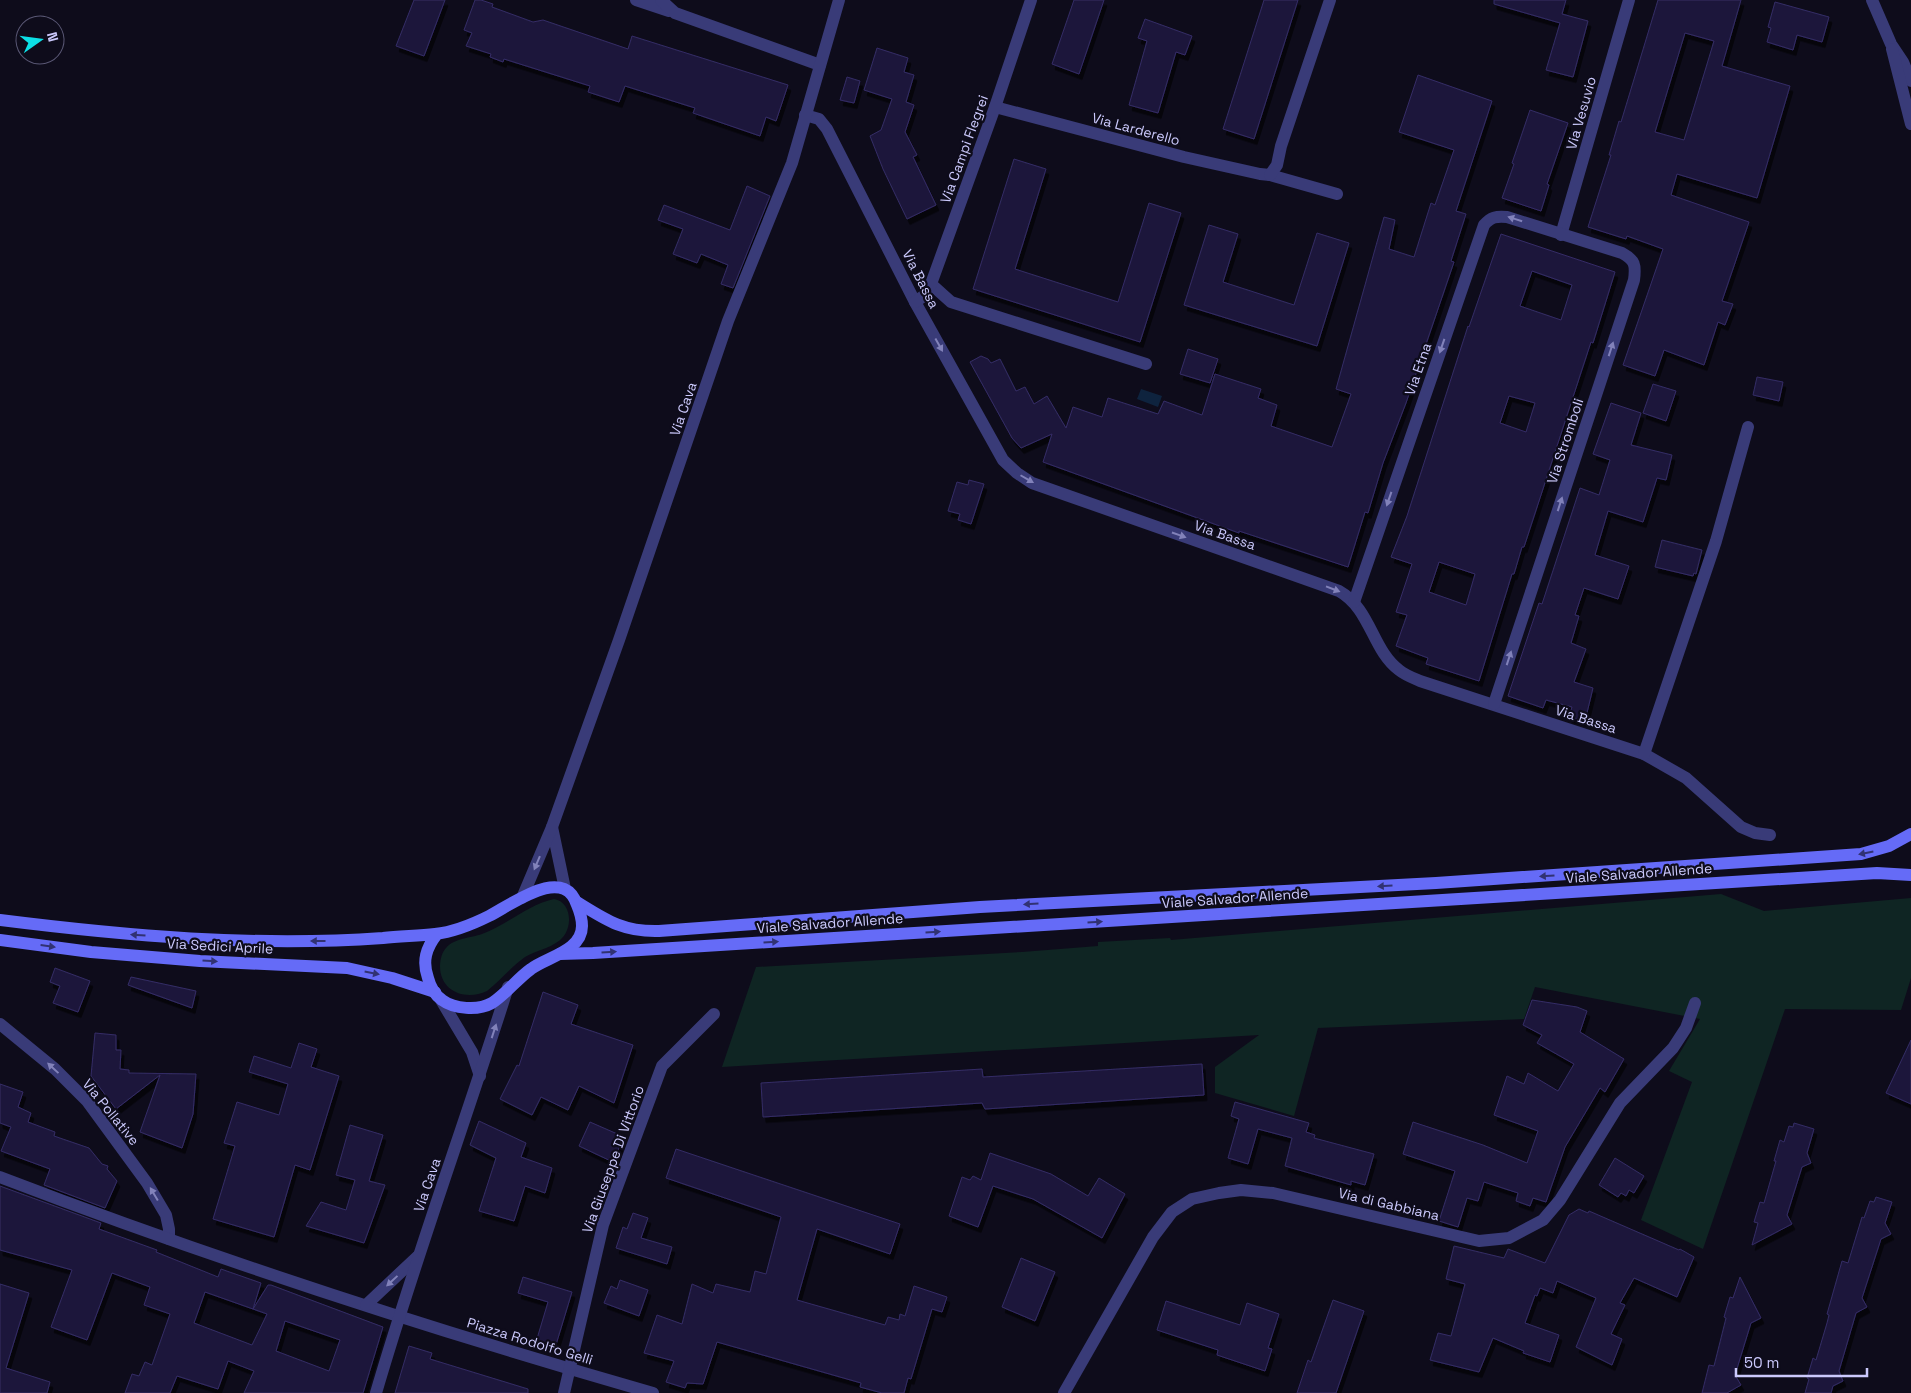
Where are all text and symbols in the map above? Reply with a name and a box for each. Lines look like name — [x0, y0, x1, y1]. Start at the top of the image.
north arrow — [15, 15, 65, 65]
text: N — [43, 30, 62, 44]
street label: Via Vesuvio — [1562, 74, 1600, 152]
street label: Via Campi Flegrei — [936, 92, 992, 206]
street label: Via Larderello — [1090, 109, 1182, 149]
one-way arrow — [1507, 215, 1522, 223]
street label: Via Bassa — [899, 247, 943, 311]
one-way arrow — [935, 337, 943, 352]
one-way arrow — [1438, 338, 1445, 353]
street label: Via Etna — [1401, 340, 1435, 398]
one-way arrow — [1607, 342, 1615, 357]
street label: Via Cava — [665, 380, 701, 438]
street label: Via Stromboli — [1543, 396, 1587, 486]
one-way arrow — [1019, 475, 1034, 483]
one-way arrow — [1385, 492, 1392, 507]
one-way arrow — [1557, 496, 1564, 511]
street label: Via Bassa — [1192, 516, 1258, 554]
one-way arrow — [1172, 532, 1187, 539]
one-way arrow — [1325, 586, 1340, 593]
one-way arrow — [1505, 650, 1513, 665]
street label: Via Bassa — [1553, 701, 1619, 737]
one-way arrow — [1858, 849, 1874, 857]
one-way arrow — [532, 856, 540, 870]
street label: Viale Salvador Allende — [1565, 859, 1713, 887]
one-way arrow — [1539, 872, 1555, 880]
one-way arrow — [1377, 882, 1393, 890]
street label: Viale Salvador Allende — [1161, 884, 1309, 912]
one-way arrow — [1022, 901, 1038, 909]
street label: Viale Salvador Allende — [756, 909, 904, 937]
one-way arrow — [1087, 917, 1103, 925]
one-way arrow — [925, 927, 941, 935]
one-way arrow — [130, 931, 146, 939]
street label: Via Sedici Aprile — [166, 934, 274, 958]
one-way arrow — [310, 937, 326, 945]
one-way arrow — [763, 938, 779, 946]
one-way arrow — [41, 942, 57, 950]
one-way arrow — [601, 948, 617, 956]
one-way arrow — [202, 957, 218, 965]
one-way arrow — [364, 969, 380, 977]
one-way arrow — [491, 1024, 499, 1039]
one-way arrow — [46, 1062, 59, 1073]
street label: Via Pollative — [79, 1075, 143, 1149]
street label: Via Giuseppe Di Vittorio — [578, 1083, 648, 1235]
street label: Via Cava — [409, 1156, 445, 1214]
street label: Via di Gabbiana — [1337, 1184, 1441, 1224]
one-way arrow — [149, 1188, 158, 1201]
one-way arrow — [386, 1274, 398, 1286]
street label: Piazza Rodolfo Gelli — [465, 1313, 595, 1369]
scale bar — [1736, 1346, 1867, 1378]
text: 50 m — [1744, 1353, 1779, 1372]

